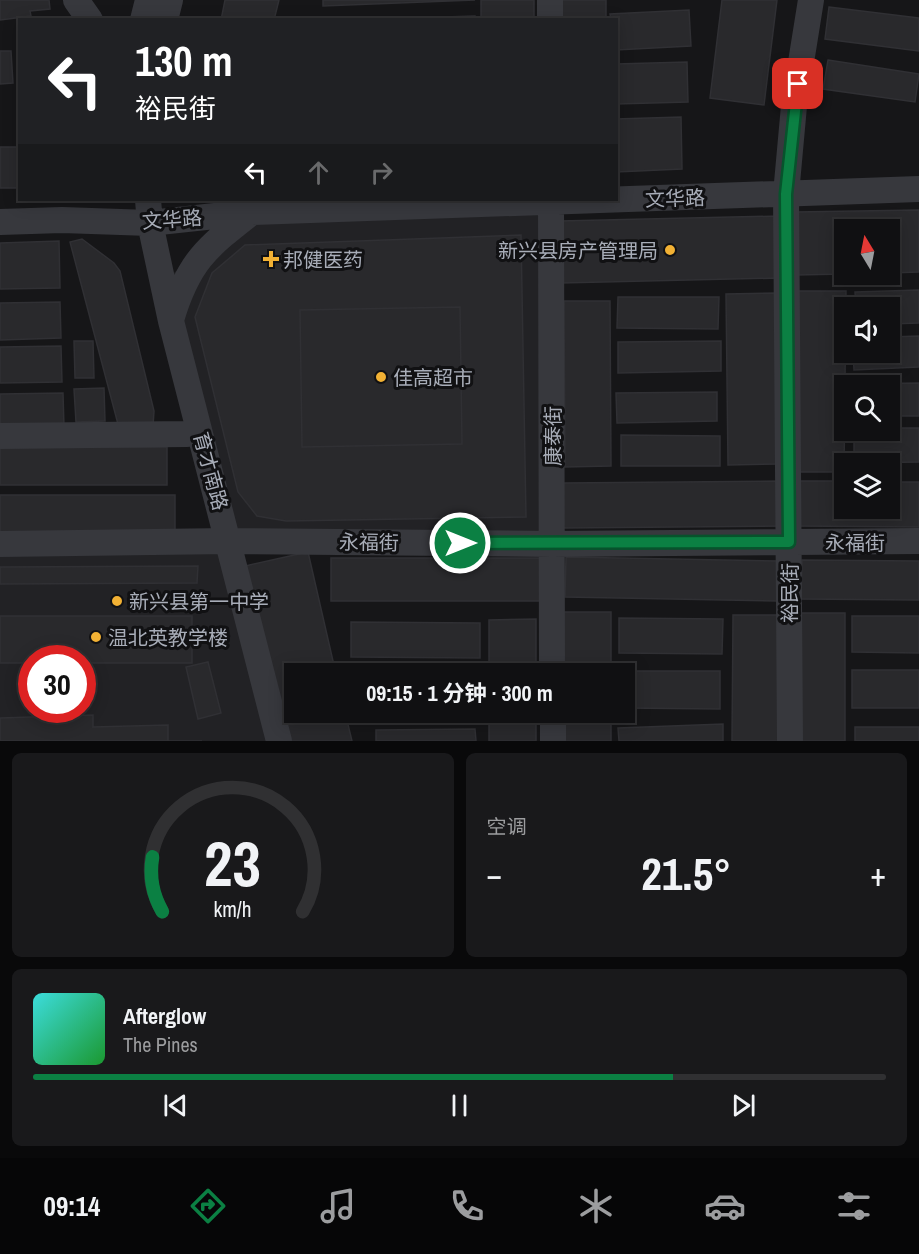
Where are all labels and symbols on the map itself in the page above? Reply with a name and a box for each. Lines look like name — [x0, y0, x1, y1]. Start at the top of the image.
pin — [772, 58, 823, 109]
street label: 文华路 — [645, 183, 705, 213]
street label: 文华路 — [141, 203, 203, 235]
north arrow — [834, 219, 900, 285]
place label: 新兴县房产管理局 — [498, 237, 658, 264]
marker: 新兴县房产管理局 — [663, 243, 677, 257]
place label: 邦健医药 — [283, 246, 363, 273]
marker: 邦健医药 — [264, 252, 278, 266]
place label: 佳高超市 — [393, 364, 473, 391]
marker: 佳高超市 — [374, 370, 388, 384]
street label: 康泰街 — [539, 406, 566, 466]
street label: 育才南路 — [188, 429, 234, 513]
position arrow — [428, 511, 492, 575]
street label: 永福街 — [339, 528, 399, 556]
street label: 永福街 — [825, 529, 885, 556]
street label: 裕民街 — [776, 563, 803, 623]
place label: 新兴县第一中学 — [129, 588, 269, 615]
marker: 新兴县第一中学 — [110, 594, 124, 608]
place label: 温北英教学楼 — [108, 624, 228, 651]
marker: 温北英教学楼 — [89, 630, 103, 644]
speed limit sign: 30 — [18, 645, 96, 723]

